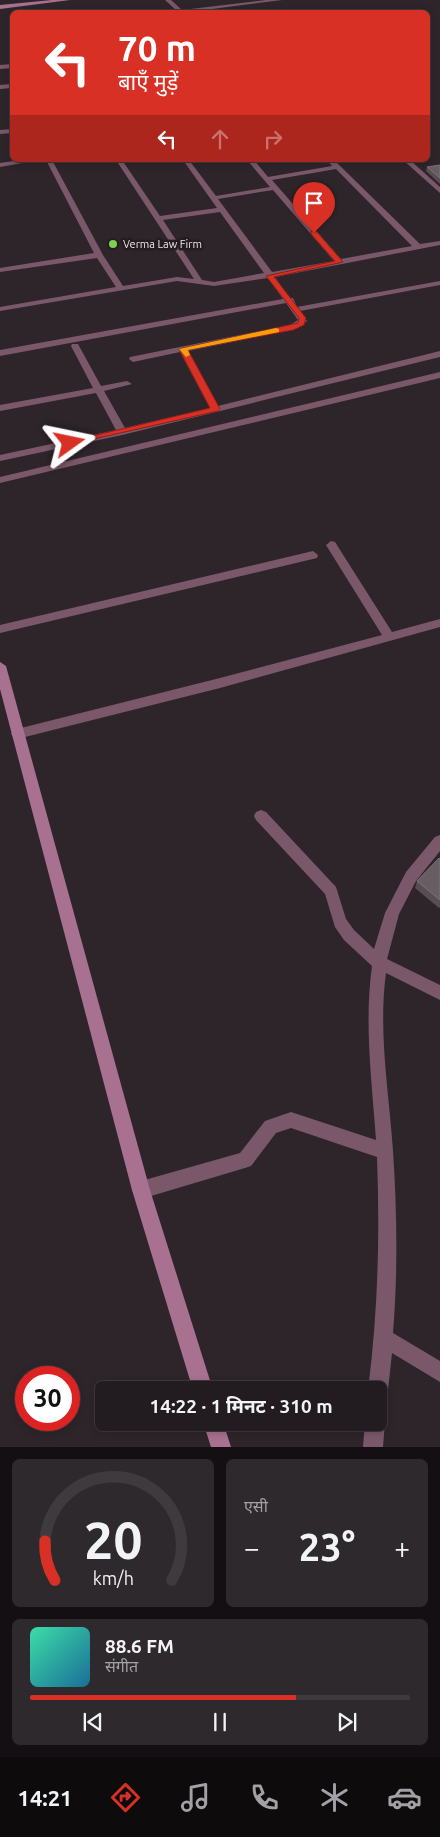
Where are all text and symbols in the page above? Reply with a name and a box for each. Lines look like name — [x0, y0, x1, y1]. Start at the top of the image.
text: 70 m — [118, 28, 196, 68]
icon: left — [35, 30, 100, 95]
text: बाएँ मुड़ें — [118, 69, 178, 94]
icon: left — [153, 125, 181, 153]
icon: ahead — [206, 125, 234, 153]
icon: right — [259, 125, 287, 153]
pin — [293, 182, 335, 233]
icon: arrive — [300, 189, 328, 217]
marker: Verma Law Firm — [107, 238, 119, 250]
place label: Verma Law Firm — [123, 238, 202, 250]
position arrow — [43, 416, 95, 468]
speed limit sign: 30 — [15, 1366, 80, 1431]
text: 14:22 · 1 मिनट · 310 m — [149, 1395, 333, 1417]
text: एसी — [244, 1497, 268, 1515]
text: 20 — [84, 1511, 142, 1569]
text: 23° — [299, 1526, 355, 1568]
text: − — [244, 1532, 260, 1563]
text: + — [394, 1532, 410, 1563]
text: km/h — [92, 1568, 134, 1588]
text: 88.6 FM — [105, 1635, 174, 1657]
text: संगीत — [105, 1657, 138, 1675]
icon: previous — [79, 1708, 107, 1736]
icon: pause — [206, 1708, 234, 1736]
icon: next — [333, 1708, 361, 1736]
icon: directions — [108, 1780, 143, 1815]
icon: music — [178, 1780, 213, 1815]
icon: phone — [247, 1780, 282, 1815]
icon: climate — [317, 1780, 352, 1815]
icon: car — [387, 1780, 422, 1815]
text: 14:21 — [17, 1785, 73, 1810]

